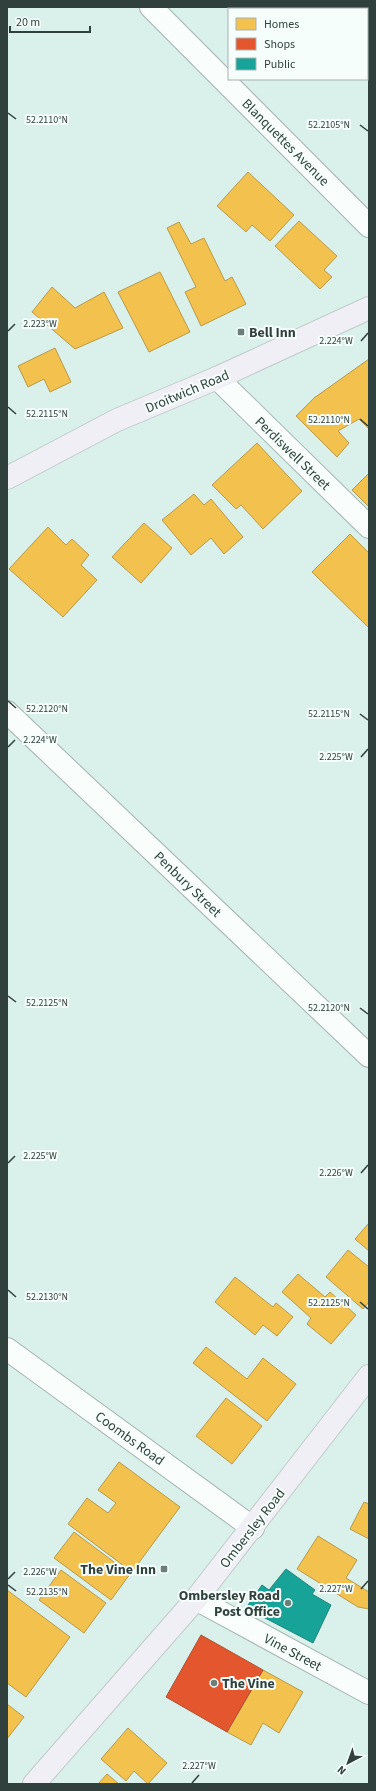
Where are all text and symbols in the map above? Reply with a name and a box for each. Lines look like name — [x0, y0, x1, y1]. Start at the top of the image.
scale bar — [10, 8, 90, 34]
legend — [228, 8, 368, 80]
text: 20 m — [16, 14, 40, 31]
text: Homes — [264, 16, 299, 33]
text: Shops — [264, 36, 295, 53]
text: Public — [264, 56, 296, 73]
street label: Blanquettes Avenue — [237, 94, 334, 191]
text: 52.2110°N — [26, 113, 68, 127]
text: 52.2105°N — [308, 118, 350, 132]
text: 2.223°W — [23, 317, 57, 331]
place label: Bell Inn — [249, 323, 296, 343]
marker: Bell Inn — [236, 327, 246, 337]
text: 2.224°W — [319, 334, 353, 348]
street label: Droitwich Road — [142, 365, 232, 419]
text: 52.2115°N — [26, 407, 68, 421]
street label: Perdiswell Street — [250, 412, 335, 495]
text: 52.2110°N — [308, 413, 350, 427]
text: 52.2120°N — [26, 702, 68, 716]
text: 52.2115°N — [308, 707, 350, 721]
text: 2.224°W — [23, 733, 57, 747]
text: 2.225°W — [319, 750, 353, 764]
street label: Penbury Street — [149, 847, 226, 922]
text: 52.2125°N — [26, 996, 68, 1010]
text: 52.2120°N — [308, 1001, 350, 1015]
text: 2.225°W — [23, 1149, 57, 1163]
text: 2.226°W — [319, 1166, 353, 1180]
text: 52.2130°N — [26, 1290, 68, 1304]
text: 52.2125°N — [308, 1296, 350, 1310]
street label: Coombs Road — [91, 1407, 168, 1471]
street label: Ombersley Road — [215, 1485, 290, 1573]
place label: The Vine Inn — [80, 1560, 156, 1580]
marker: The Vine Inn — [159, 1564, 169, 1574]
text: 2.226°W — [23, 1565, 57, 1579]
text: 2.227°W — [319, 1582, 353, 1596]
text: 52.2135°N — [26, 1585, 68, 1599]
place label: Ombersley Road Post Office — [179, 1586, 280, 1622]
marker: Ombersley Road Post Office — [283, 1598, 293, 1608]
street label: Vine Street — [260, 1629, 325, 1677]
place label: The Vine — [222, 1674, 275, 1694]
marker: The Vine — [209, 1678, 219, 1688]
north arrow — [328, 1743, 368, 1783]
text: 2.227°W — [182, 1759, 216, 1773]
text: N — [334, 1762, 349, 1778]

